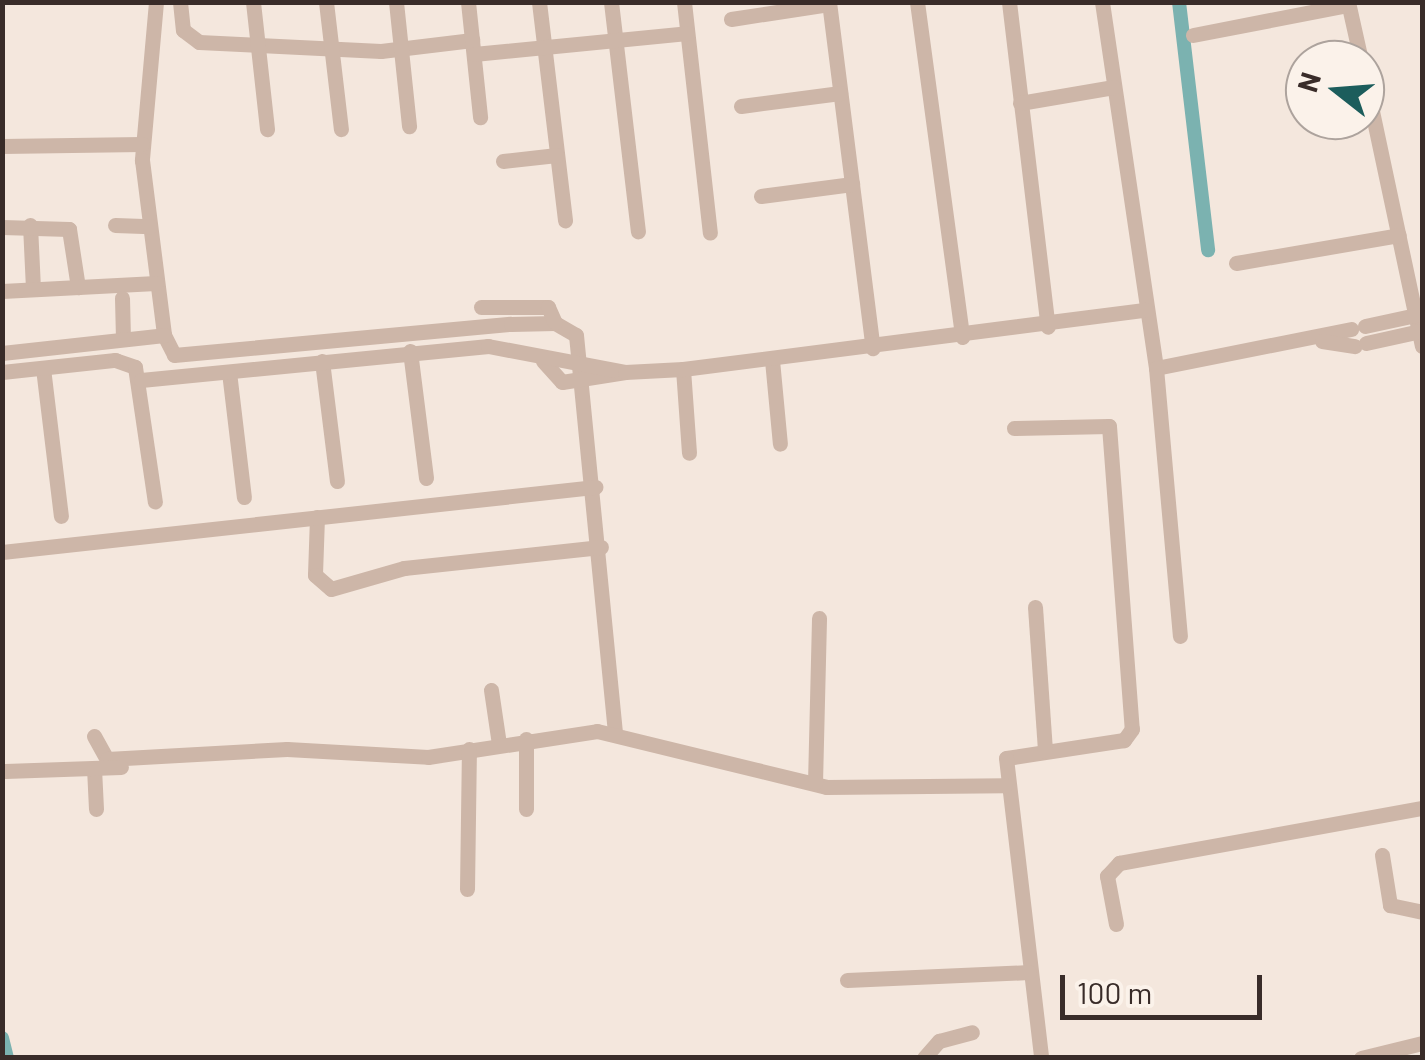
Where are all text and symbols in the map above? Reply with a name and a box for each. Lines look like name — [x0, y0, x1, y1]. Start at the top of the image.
north arrow — [1285, 40, 1385, 140]
text: N — [1289, 68, 1327, 96]
scale bar — [1065, 955, 1268, 1017]
text: 100 m — [1077, 974, 1152, 1010]

